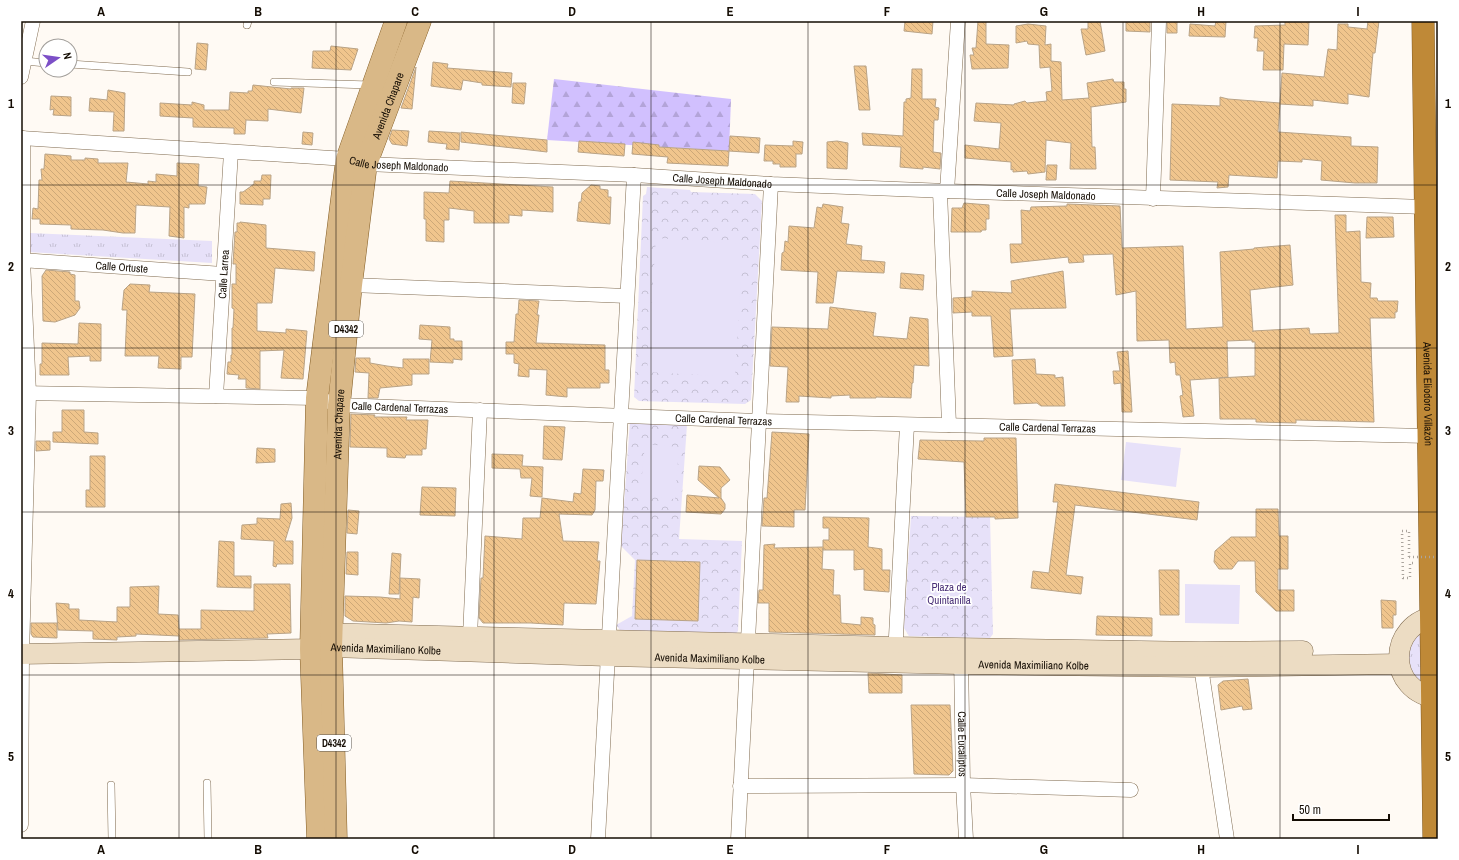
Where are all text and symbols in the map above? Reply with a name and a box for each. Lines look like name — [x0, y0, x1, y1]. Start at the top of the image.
text: A — [97, 3, 105, 20]
text: B — [254, 3, 262, 20]
text: C — [411, 3, 419, 20]
text: D — [568, 3, 576, 20]
text: E — [726, 3, 734, 20]
text: F — [884, 3, 891, 20]
text: G — [1040, 3, 1048, 20]
text: H — [1197, 3, 1205, 20]
text: I — [1357, 3, 1360, 20]
north arrow — [38, 38, 78, 78]
text: N — [60, 51, 75, 60]
street label: Avenida Chapare — [369, 70, 407, 142]
text: 1 — [8, 95, 14, 112]
text: 1 — [1445, 95, 1451, 112]
street label: Calle Joseph Maldonado — [348, 153, 449, 174]
street label: Calle Joseph Maldonado — [672, 171, 772, 191]
street label: Calle Joseph Maldonado — [996, 186, 1096, 203]
street label: Calle Larrea — [215, 249, 232, 299]
text: 2 — [8, 258, 14, 275]
street label: Calle Ortuste — [95, 258, 149, 276]
text: 2 — [1445, 258, 1451, 275]
road number: D4342 — [329, 321, 363, 337]
street label: Avenida Eliodoro Villazón — [1420, 341, 1436, 446]
street label: Avenida Chapare — [330, 388, 348, 461]
street label: Calle Cardenal Terrazas — [351, 398, 449, 416]
street label: Calle Cardenal Terrazas — [675, 411, 773, 428]
street label: Calle Cardenal Terrazas — [999, 419, 1097, 436]
text: 3 — [8, 422, 14, 439]
text: 3 — [1445, 422, 1451, 439]
park label: Plaza de Quintanilla — [927, 580, 971, 607]
text: 4 — [8, 585, 14, 602]
text: 4 — [1445, 585, 1451, 602]
street label: Avenida Maximiliano Kolbe — [329, 640, 441, 658]
street label: Avenida Maximiliano Kolbe — [653, 650, 765, 667]
street label: Avenida Maximiliano Kolbe — [977, 657, 1089, 673]
street label: Calle Eucaliptos — [955, 711, 970, 777]
road number: D4342 — [317, 735, 351, 751]
text: 5 — [8, 748, 14, 765]
text: 5 — [1445, 748, 1451, 765]
scale bar — [1293, 796, 1389, 822]
text: 50 m — [1299, 802, 1321, 818]
text: A — [97, 841, 105, 858]
text: B — [254, 841, 262, 858]
text: C — [411, 841, 419, 858]
text: D — [568, 841, 576, 858]
text: E — [726, 841, 734, 858]
text: F — [884, 841, 891, 858]
text: G — [1040, 841, 1048, 858]
text: H — [1197, 841, 1205, 858]
text: I — [1357, 841, 1360, 858]

